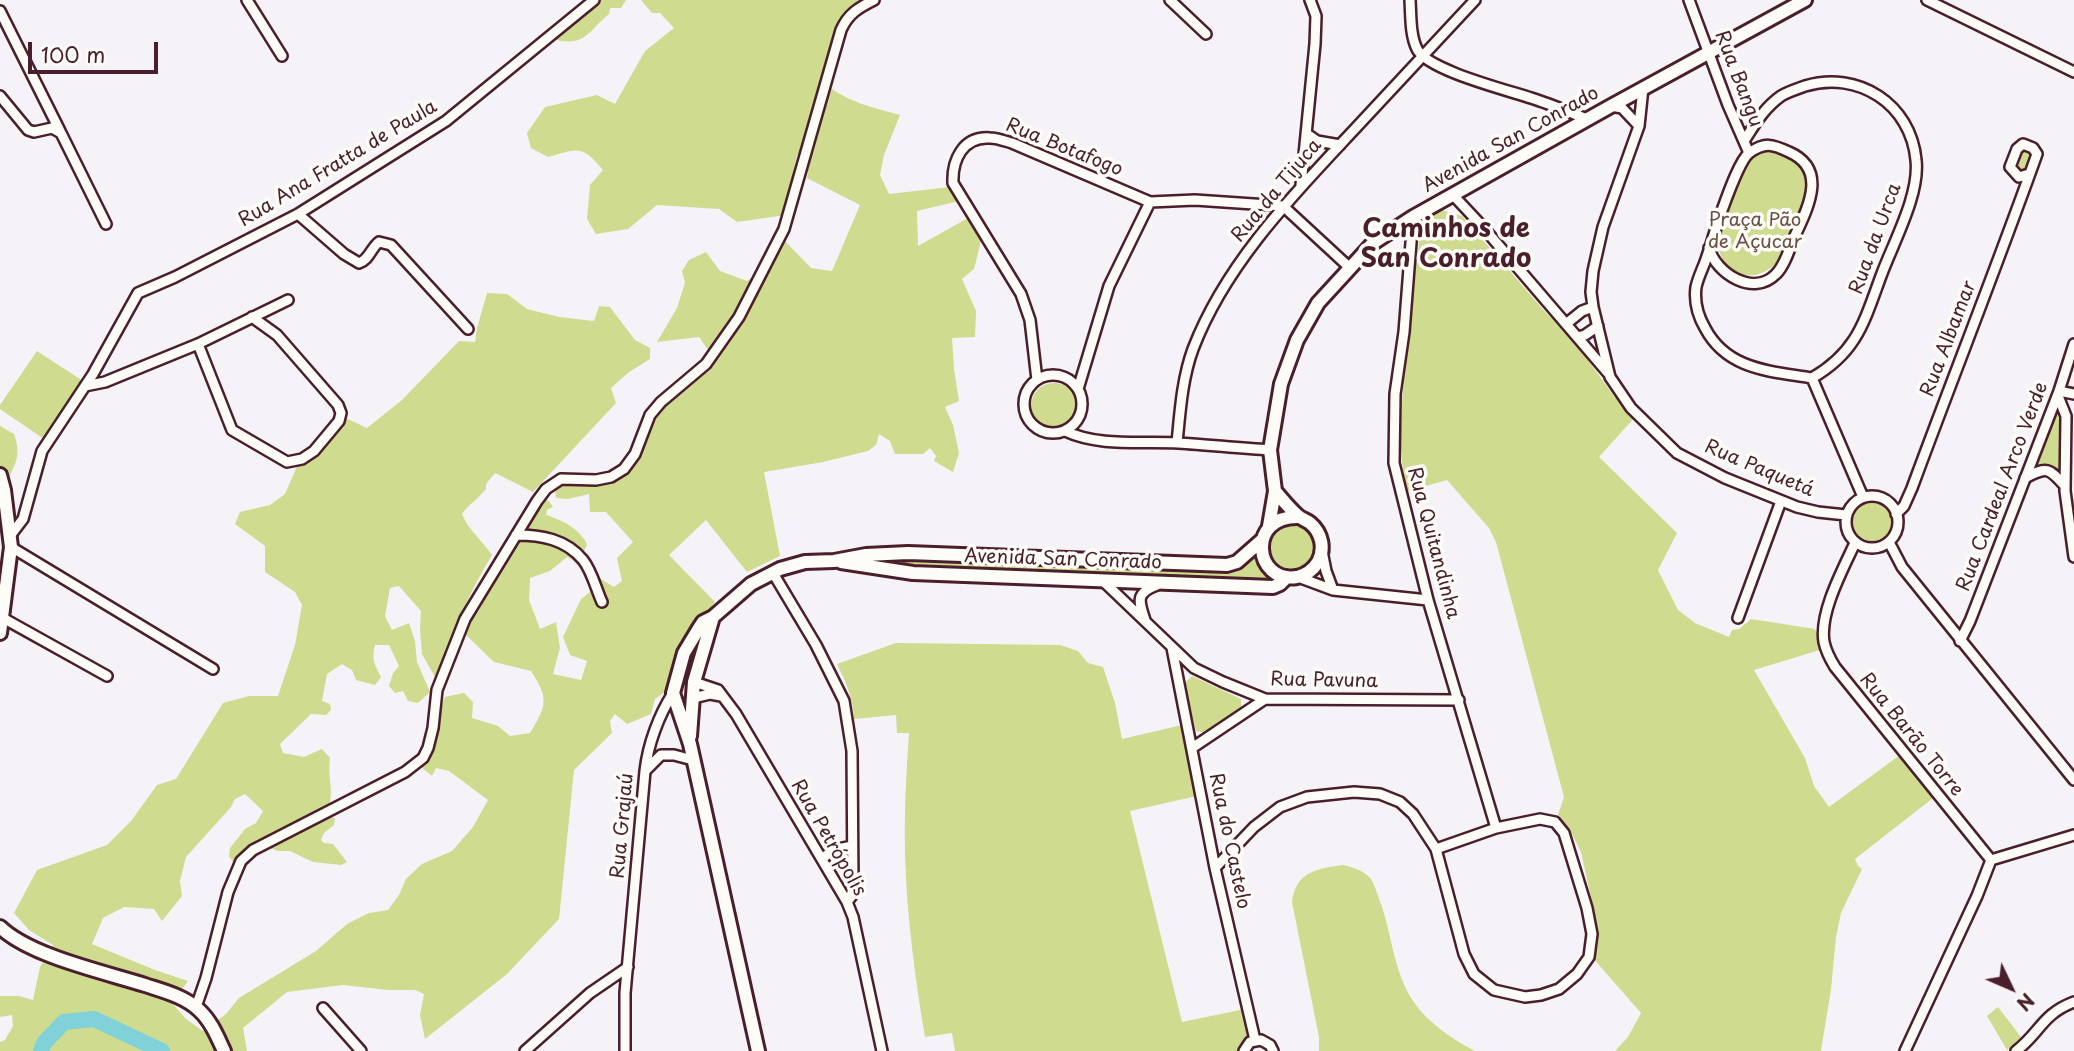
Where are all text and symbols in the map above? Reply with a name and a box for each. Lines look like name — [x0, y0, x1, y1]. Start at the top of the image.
scale bar — [32, 28, 161, 72]
street label: Rua Bangu — [1709, 28, 1767, 130]
text: 100 m — [41, 38, 105, 70]
street label: Avenida San Conrado — [1419, 82, 1603, 198]
street label: Rua Ana Fratta de Paula — [235, 96, 441, 232]
street label: Rua Botafogo — [1002, 114, 1126, 182]
street label: Rua da Tijuca — [1227, 135, 1327, 247]
street label: Rua da Urca — [1845, 180, 1907, 298]
park label: Praça Pão de Açucar — [1708, 210, 1802, 254]
district label: Caminhos de San Conrado — [1361, 214, 1531, 276]
street label: Rua Albamar — [1916, 278, 1982, 400]
street label: Rua Cardeal Arco Verde — [1953, 379, 2053, 595]
street label: Rua Paquetá — [1701, 436, 1817, 502]
street label: Rua Quitandinha — [1402, 465, 1464, 621]
street label: Avenida San Conrado — [964, 545, 1162, 575]
street label: Rua Pavuna — [1270, 669, 1378, 693]
street label: Rua Barão Torre — [1854, 669, 1968, 801]
street label: Rua do Castelo — [1203, 771, 1255, 911]
street label: Rua Grajaú — [607, 772, 639, 880]
street label: Rua Petrópolis — [785, 776, 871, 900]
north arrow — [1976, 953, 2046, 1023]
text: N — [2011, 987, 2041, 1018]

